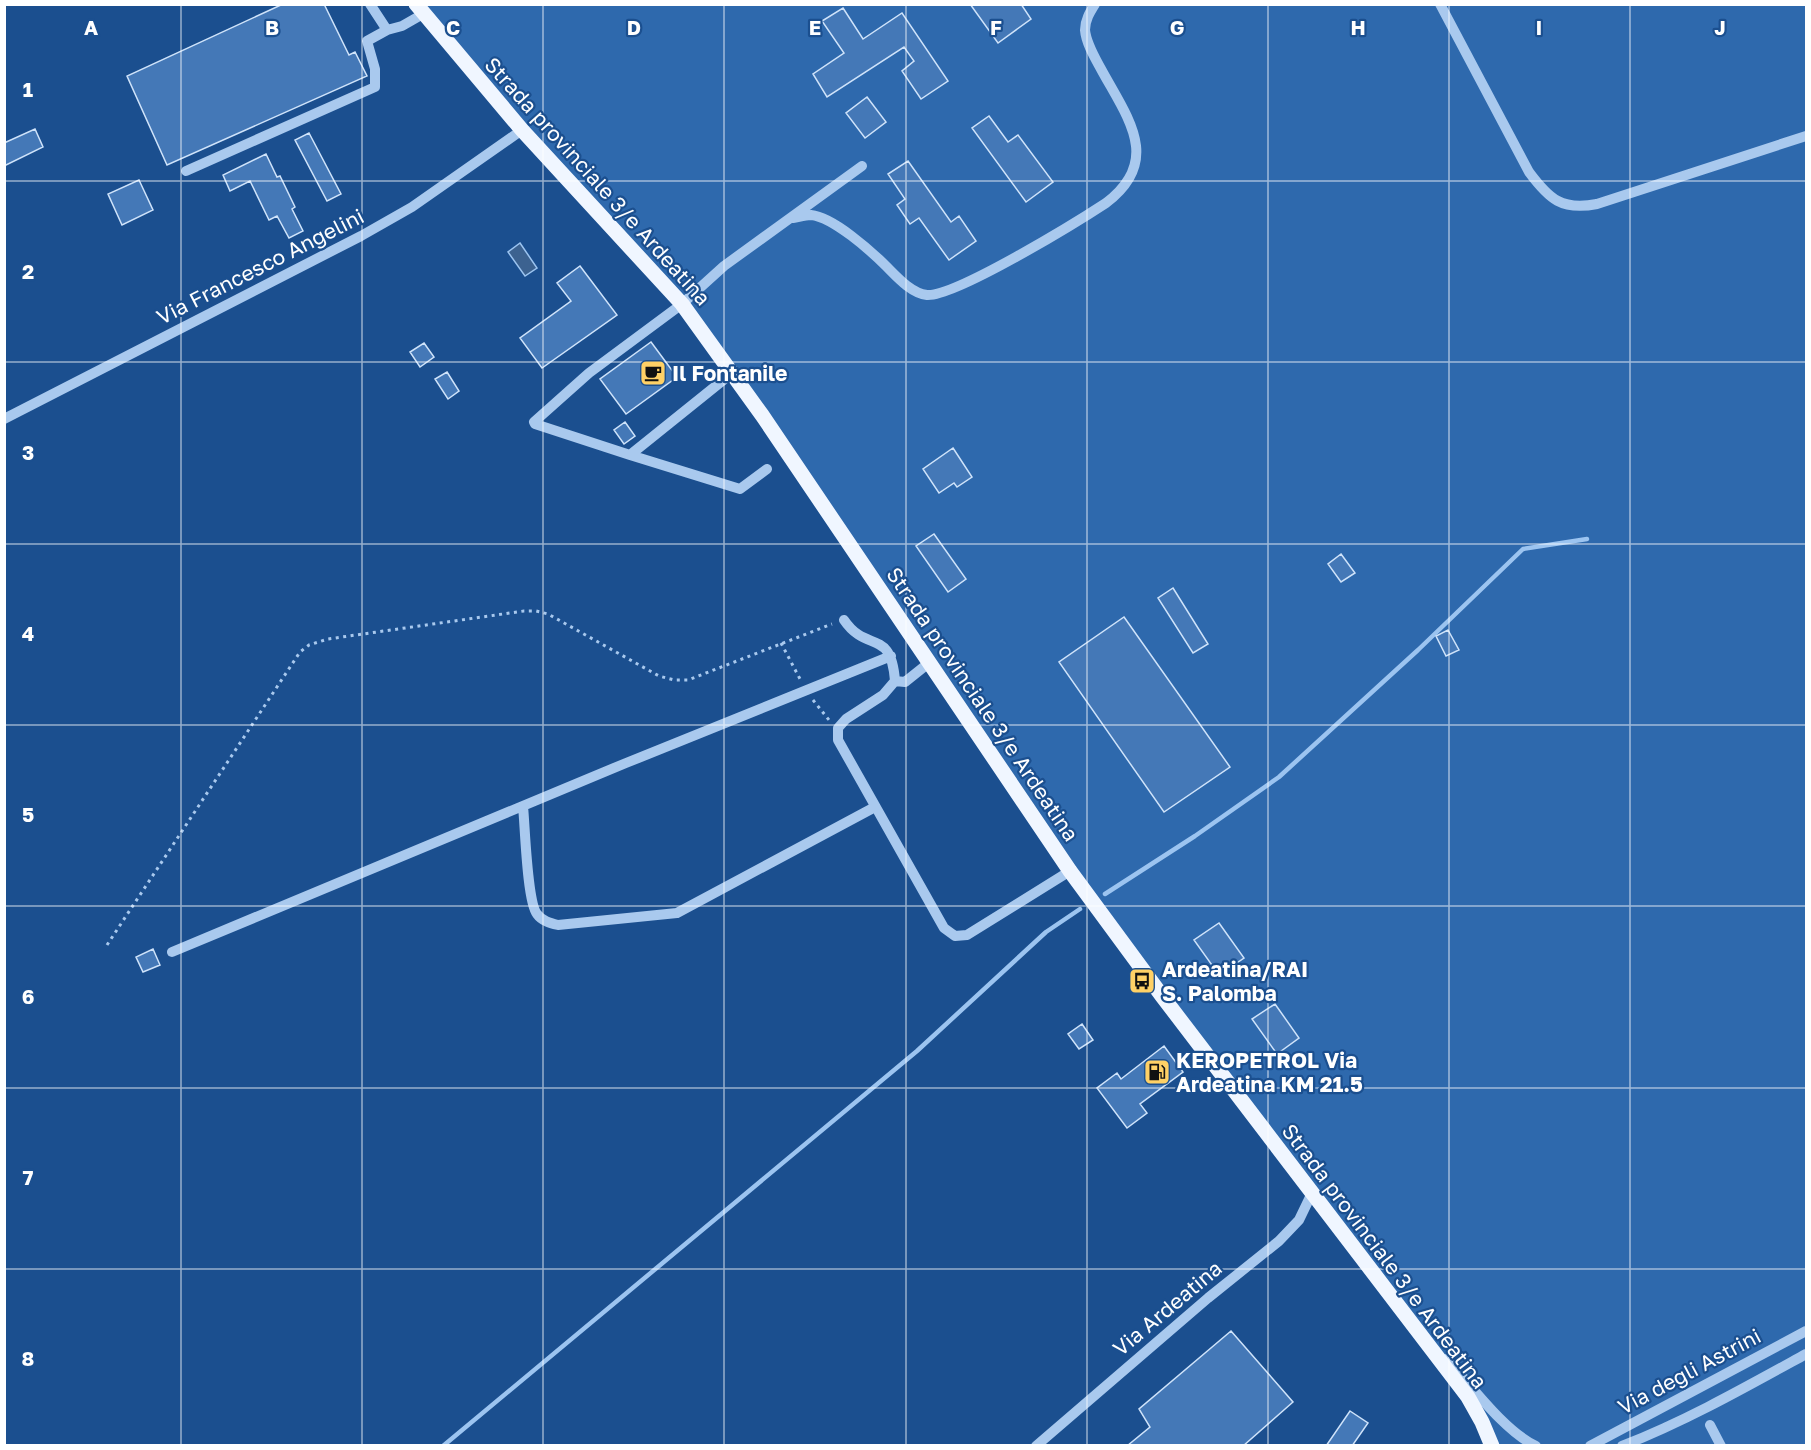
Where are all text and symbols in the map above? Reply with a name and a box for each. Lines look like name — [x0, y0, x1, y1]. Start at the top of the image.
text: A — [84, 15, 98, 39]
text: B — [265, 15, 279, 39]
text: C — [446, 15, 460, 39]
text: D — [627, 15, 641, 39]
text: E — [809, 15, 821, 39]
text: F — [990, 15, 1002, 39]
text: G — [1170, 15, 1184, 39]
text: H — [1350, 15, 1366, 39]
text: I — [1536, 15, 1542, 39]
text: J — [1714, 15, 1726, 39]
street label: Strada provinciale 3/e Ardeatina — [480, 52, 716, 310]
text: 1 — [23, 77, 33, 101]
street label: Via Francesco Angelini — [152, 202, 368, 330]
text: 2 — [22, 259, 34, 283]
cafe icon: Il Fontanile — [638, 358, 668, 388]
place label: Il Fontanile — [672, 360, 787, 386]
text: 3 — [22, 440, 34, 464]
street label: Strada provinciale 3/e Ardeatina — [881, 562, 1085, 846]
text: 4 — [22, 621, 34, 645]
text: 5 — [22, 802, 34, 826]
place label: Ardeatina/RAI S. Palomba — [1162, 956, 1308, 1006]
bus stop icon: Ardeatina/RAI S. Palomba — [1127, 966, 1157, 996]
text: 6 — [22, 984, 34, 1008]
place label: KEROPETROL Via Ardeatina KM 21.5 — [1176, 1047, 1363, 1097]
fuel station icon: KEROPETROL Via Ardeatina KM 21.5 — [1142, 1057, 1172, 1087]
street label: Strada provinciale 3/e Ardeatina — [1277, 1118, 1493, 1394]
text: 7 — [23, 1165, 34, 1189]
street label: Via Ardeatina — [1107, 1255, 1227, 1361]
street label: Via degli Astrini — [1613, 1322, 1765, 1420]
text: 8 — [22, 1346, 34, 1370]

